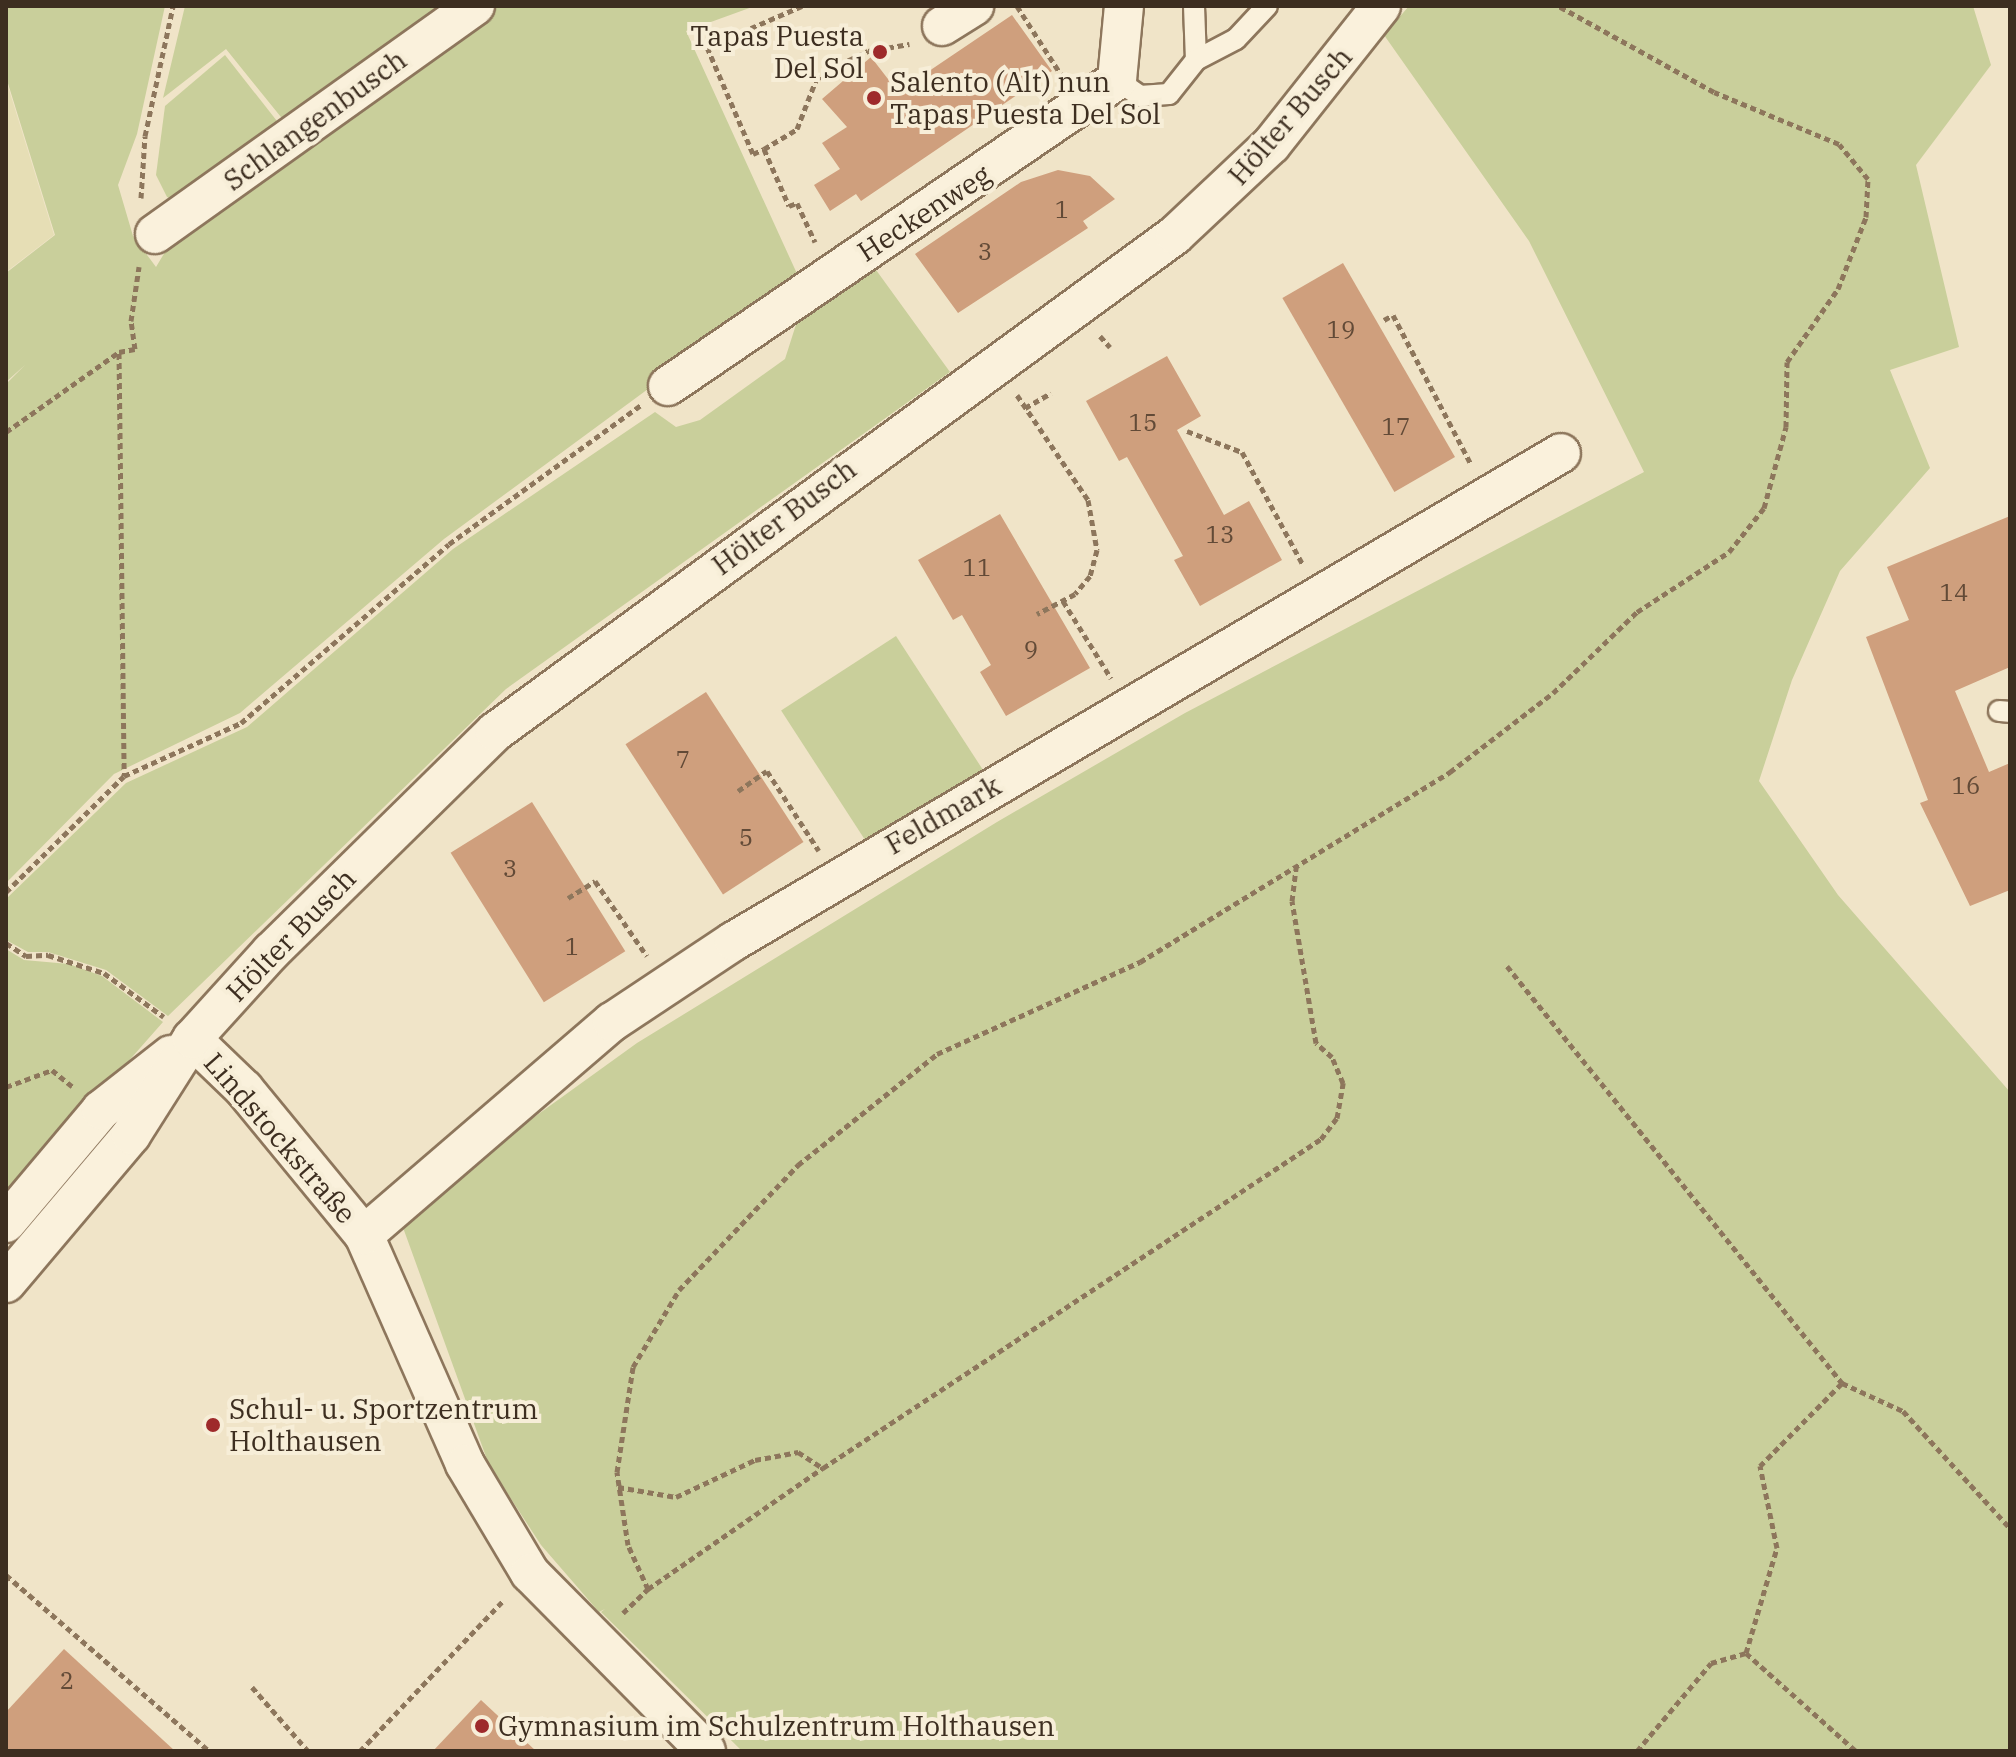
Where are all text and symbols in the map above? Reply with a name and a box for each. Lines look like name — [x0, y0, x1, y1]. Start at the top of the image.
place label: Tapas Puesta Del Sol — [690, 19, 864, 85]
street label: Hölter Busch — [1221, 40, 1359, 192]
street label: Schlangenbusch — [217, 42, 413, 198]
marker: Tapas Puesta Del Sol — [871, 43, 889, 61]
place label: Salento (Alt) nun Tapas Puesta Del Sol — [890, 65, 1161, 131]
marker: Salento (Alt) nun Tapas Puesta Del Sol — [865, 89, 883, 107]
street label: Heckenweg — [851, 158, 997, 268]
house number: 1 — [1055, 196, 1069, 224]
house number: 3 — [978, 238, 992, 266]
house number: 19 — [1327, 316, 1355, 344]
house number: 15 — [1129, 409, 1157, 437]
house number: 17 — [1382, 413, 1410, 441]
street label: Hölter Busch — [705, 452, 863, 582]
house number: 13 — [1206, 521, 1234, 549]
house number: 11 — [963, 554, 991, 582]
house number: 14 — [1940, 579, 1968, 607]
house number: 9 — [1024, 636, 1038, 664]
house number: 7 — [676, 746, 690, 774]
street label: Feldmark — [879, 769, 1007, 861]
house number: 16 — [1952, 772, 1980, 800]
house number: 5 — [739, 824, 753, 852]
house number: 3 — [503, 855, 517, 883]
street label: Hölter Busch — [219, 862, 363, 1008]
house number: 1 — [565, 933, 579, 961]
street label: Lindstockstraße — [197, 1046, 363, 1230]
place label: Schul- u. Sportzentrum Holthausen — [229, 1392, 538, 1458]
marker: Schul- u. Sportzentrum Holthausen — [204, 1416, 222, 1434]
house number: 2 — [60, 1667, 74, 1695]
place label: Gymnasium im Schulzentrum Holthausen — [498, 1709, 1055, 1743]
marker: Gymnasium im Schulzentrum Holthausen — [473, 1717, 491, 1735]

